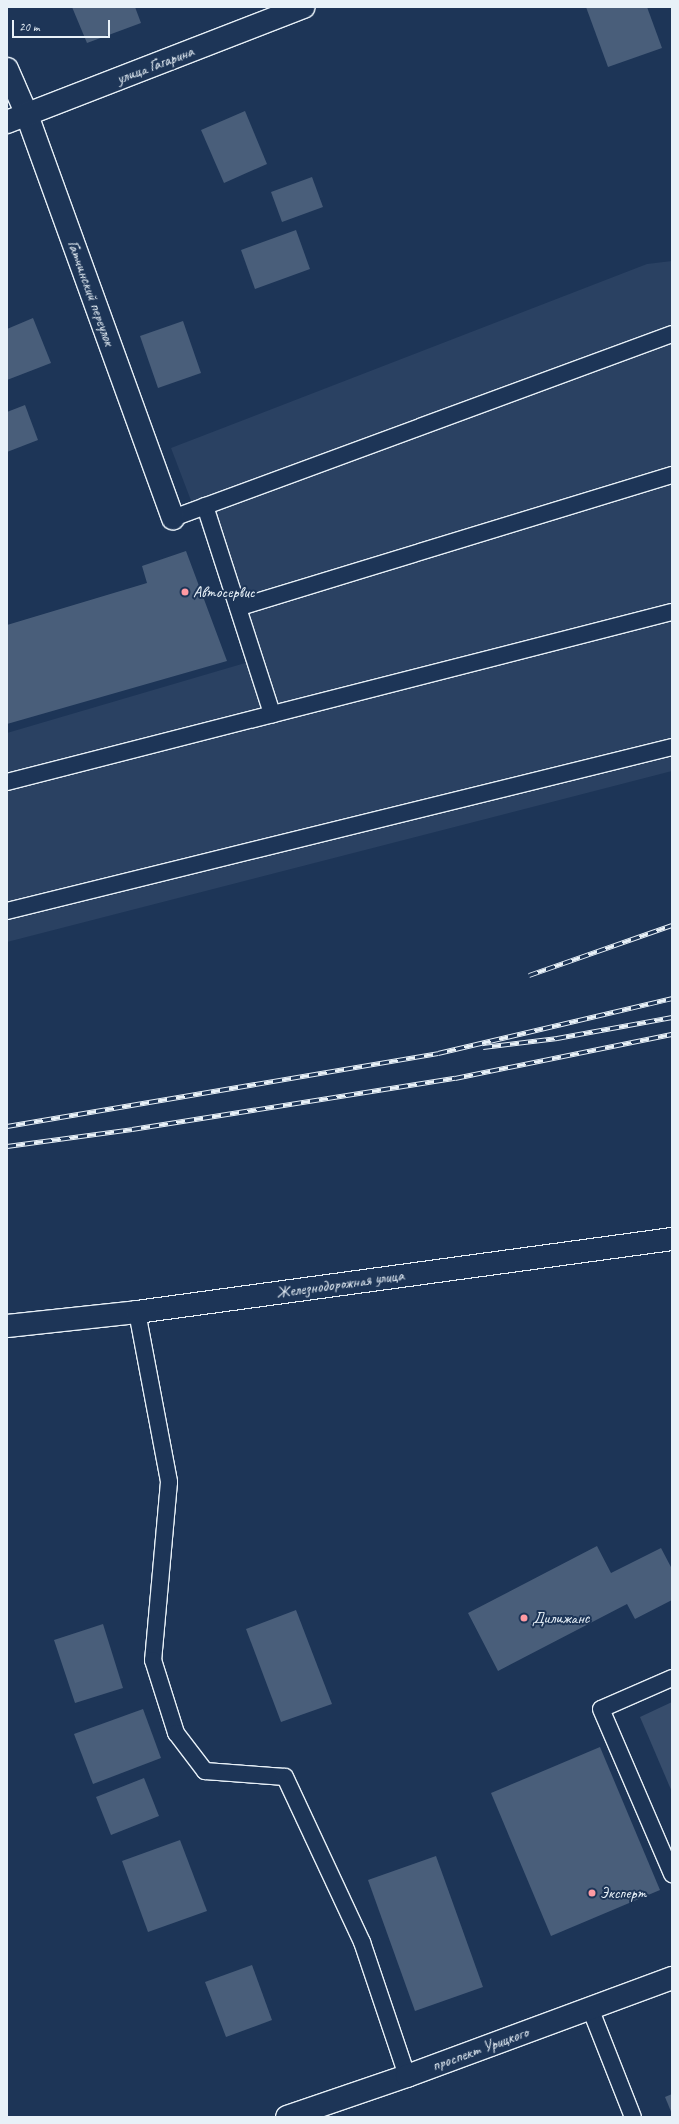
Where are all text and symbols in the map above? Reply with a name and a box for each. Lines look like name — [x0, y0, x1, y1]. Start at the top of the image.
scale bar — [14, 12, 112, 38]
text: 20 m — [19, 19, 39, 35]
street label: улица Гагарина — [113, 41, 197, 89]
street label: Гатчинский переулок — [63, 238, 119, 348]
place label: Автосервис — [193, 582, 255, 602]
marker: Автосервис — [180, 587, 190, 597]
street label: Железнодорожная улица — [274, 1265, 406, 1303]
place label: Дилижанс — [532, 1608, 589, 1628]
marker: Дилижанс — [519, 1613, 529, 1623]
place label: Эксперт — [600, 1883, 646, 1903]
marker: Эксперт — [587, 1888, 597, 1898]
street label: проспект Урицкого — [429, 2023, 531, 2075]

